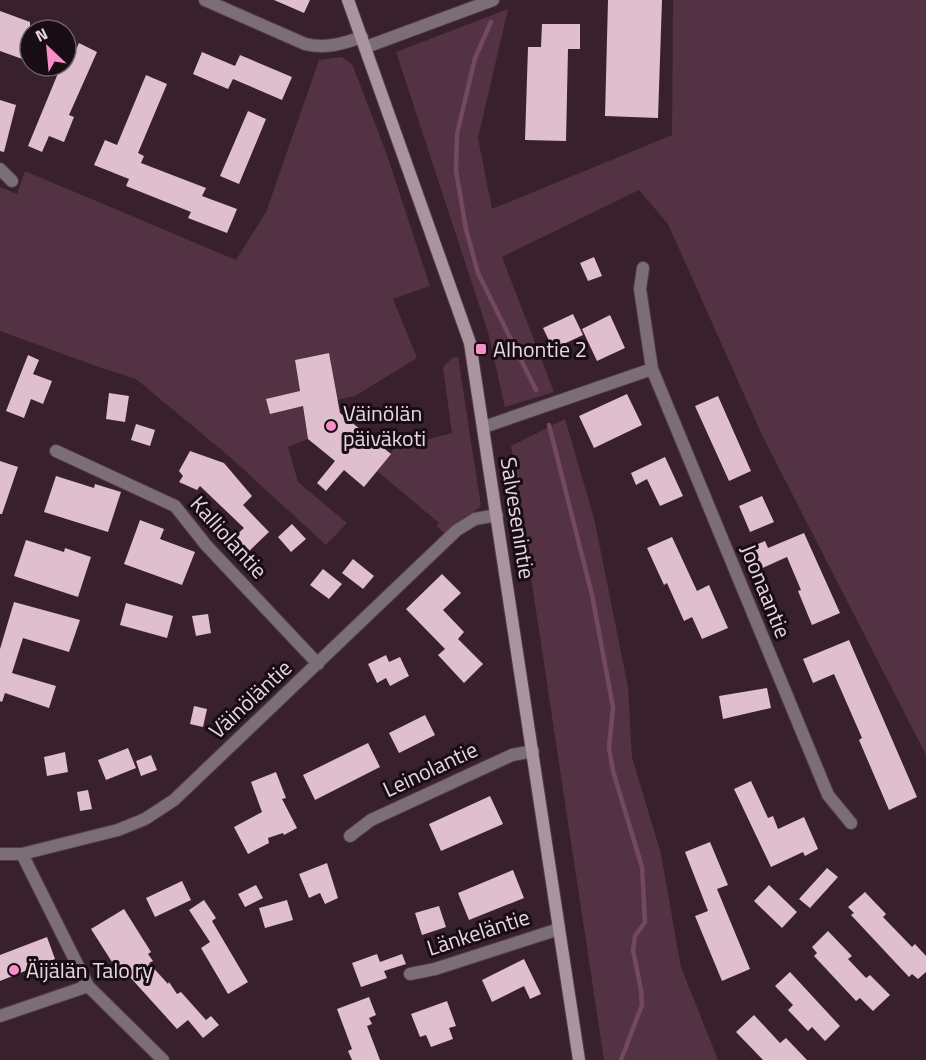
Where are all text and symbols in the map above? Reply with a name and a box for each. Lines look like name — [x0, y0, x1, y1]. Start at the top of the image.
north arrow — [18, 18, 78, 78]
text: N — [31, 21, 52, 48]
place label: Alhontie 2 — [493, 332, 587, 366]
marker: Alhontie 2 — [474, 342, 488, 356]
place label: Väinölän päiväkoti — [343, 396, 426, 455]
marker: Väinölän päiväkoti — [324, 419, 338, 433]
street label: Salvesenintie — [492, 455, 544, 581]
street label: Kalliolantie — [182, 488, 276, 586]
street label: Joonaantie — [732, 539, 800, 643]
street label: Väinöläntie — [201, 651, 299, 747]
street label: Leinolantie — [377, 732, 483, 806]
street label: Länkeläntie — [422, 899, 534, 965]
place label: Äijälän Talo ry — [26, 953, 153, 987]
marker: Äijälän Talo ry — [7, 963, 21, 977]

